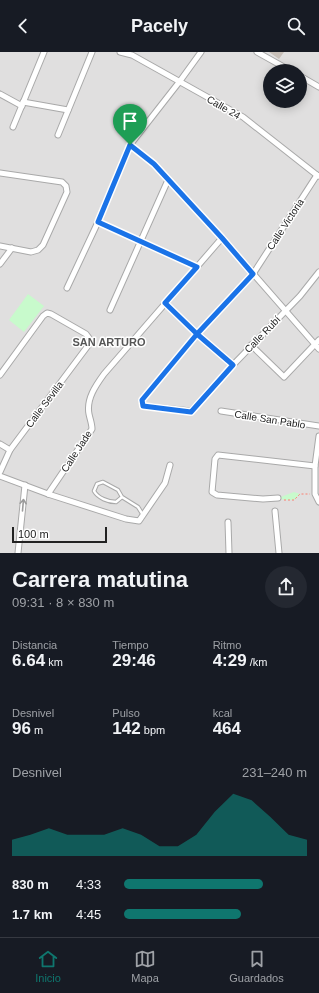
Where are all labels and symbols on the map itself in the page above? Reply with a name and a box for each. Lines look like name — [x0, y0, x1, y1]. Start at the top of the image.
street label: Calle 24 — [205, 93, 243, 122]
pin — [113, 104, 147, 145]
street label: Calle Victoria — [265, 196, 306, 252]
street label: Calle Rubí — [242, 314, 283, 355]
district label: SAN ARTURO — [73, 336, 146, 348]
street label: Calle Sevilla — [23, 379, 66, 430]
street label: Calle San Pablo — [234, 408, 307, 431]
street label: Calle Jade — [59, 428, 94, 474]
one-way arrow — [19, 499, 26, 512]
scale bar — [12, 525, 107, 544]

